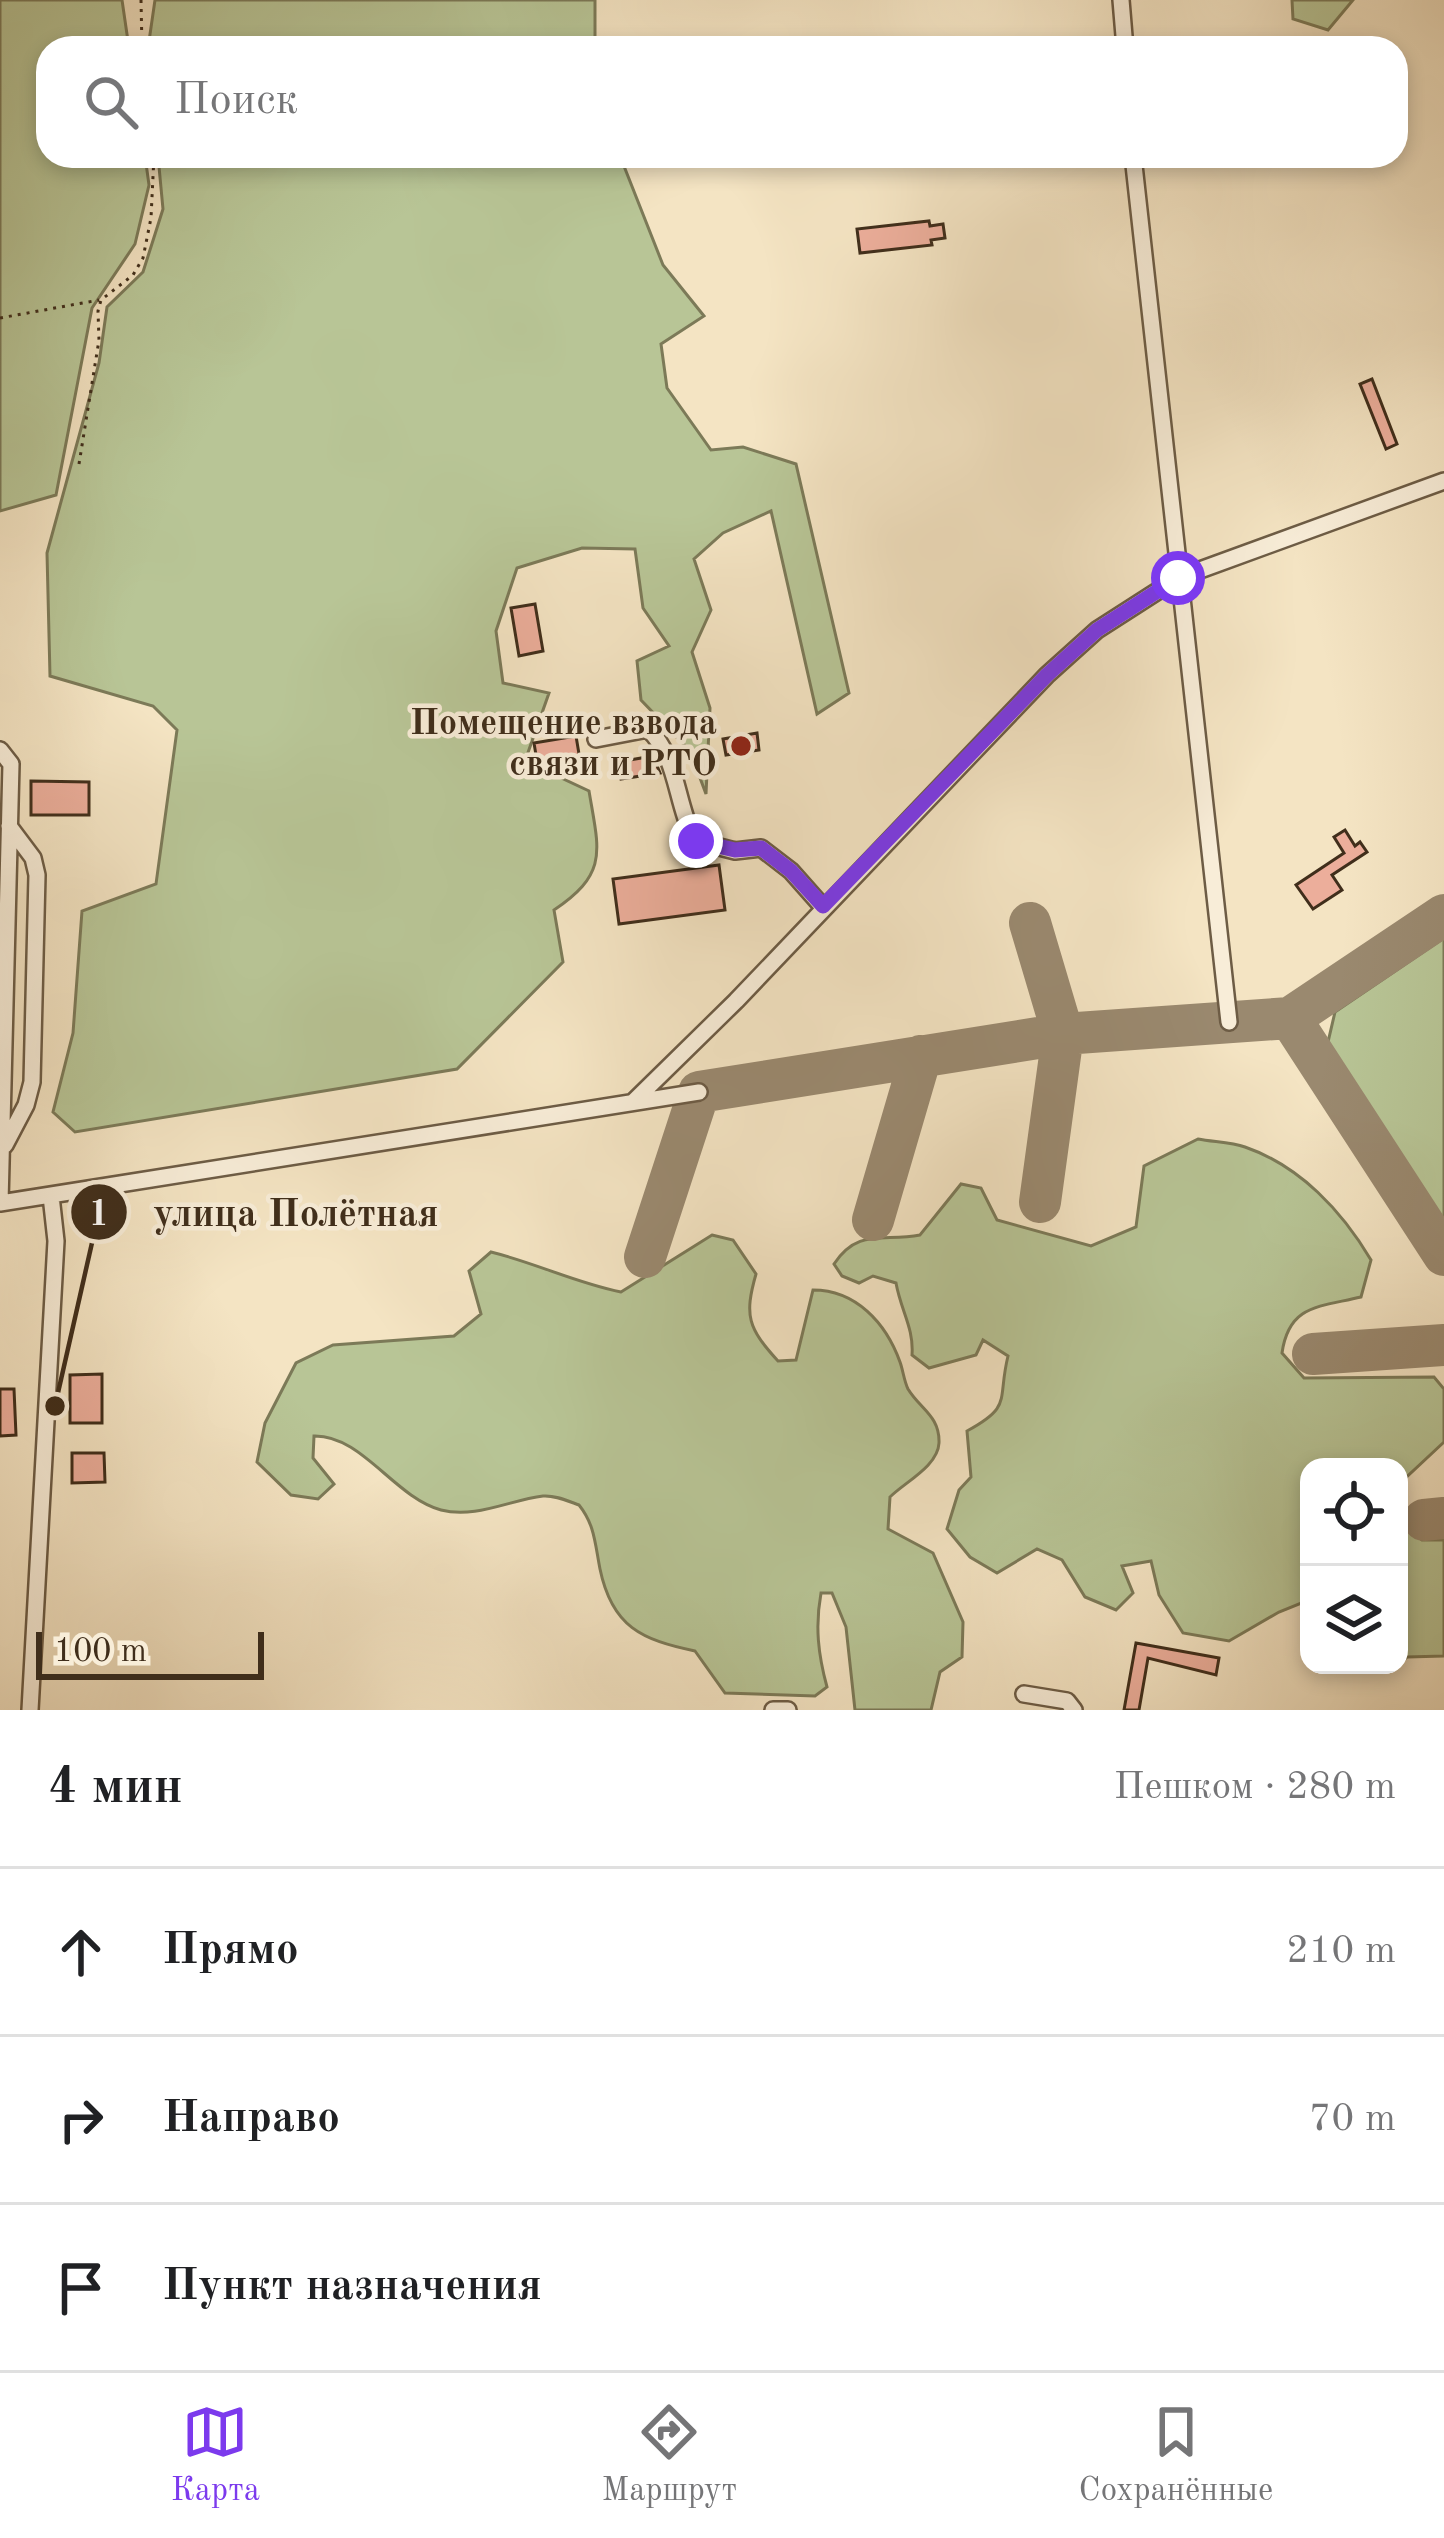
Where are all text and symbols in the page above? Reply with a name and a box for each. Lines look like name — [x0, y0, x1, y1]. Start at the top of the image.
search box — [36, 36, 1408, 168]
icon: search — [78, 69, 144, 135]
text: Поиск — [174, 79, 298, 124]
route start — [1151, 551, 1205, 605]
place label: Помещение взвода связи и РТО — [410, 707, 717, 784]
marker: Помещение взвода связи и РТО — [728, 733, 754, 759]
route end — [669, 814, 723, 868]
callout: улица Полётная — [69, 1174, 462, 1249]
text: улица Полётная — [153, 1196, 439, 1235]
text: 1 — [89, 1198, 109, 1234]
map controls — [1300, 1458, 1408, 1674]
button: locate — [1300, 1458, 1408, 1566]
button: layers — [1300, 1566, 1408, 1674]
scale bar — [36, 1626, 264, 1679]
text: 100 m — [54, 1636, 147, 1669]
text: 4 мин — [48, 1763, 183, 1814]
text: Пешком · 280 m — [1114, 1768, 1396, 1807]
icon: ahead — [48, 1919, 114, 1985]
text: Прямо — [162, 1929, 299, 1974]
text: 210 m — [1286, 1932, 1396, 1971]
icon: right — [48, 2087, 114, 2153]
text: Направо — [162, 2097, 340, 2142]
text: 70 m — [1309, 2100, 1396, 2139]
icon: arrive — [48, 2255, 114, 2321]
text: Пункт назначения — [162, 2265, 542, 2310]
tab: Карта — [171, 2399, 260, 2512]
tab: Маршрут — [602, 2399, 737, 2512]
tab: Сохранённые — [1079, 2399, 1273, 2512]

